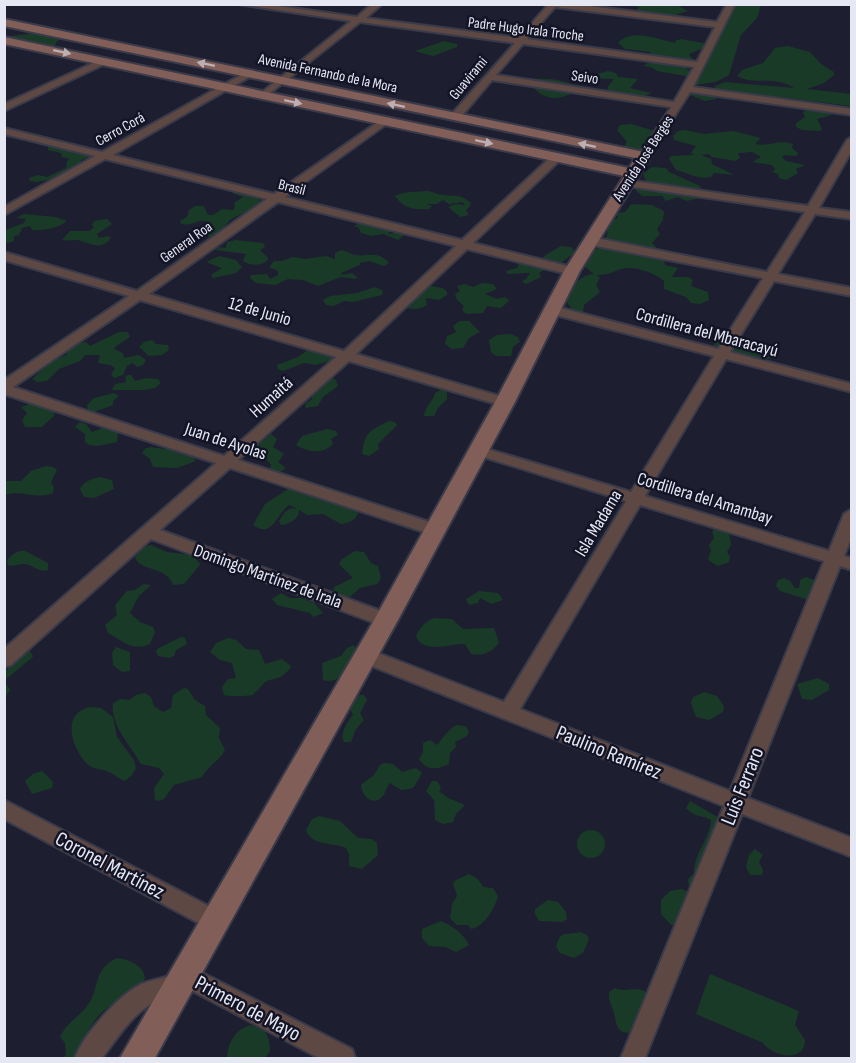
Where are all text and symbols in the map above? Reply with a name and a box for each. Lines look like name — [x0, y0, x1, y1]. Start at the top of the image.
street label: Padre Hugo Irala Troche — [467, 13, 585, 46]
one-way arrow — [52, 48, 71, 57]
street label: Avenida Fernando de la Mora — [256, 49, 399, 98]
street label: Guavirami — [445, 53, 492, 104]
one-way arrow — [196, 59, 215, 68]
street label: Seivo — [570, 66, 600, 89]
one-way arrow — [284, 98, 303, 107]
one-way arrow — [387, 99, 406, 109]
street label: Cerro Corá — [92, 108, 148, 151]
street label: Avenida José Berges — [608, 112, 678, 206]
one-way arrow — [475, 138, 494, 147]
one-way arrow — [578, 139, 596, 149]
street label: Brasil — [276, 175, 308, 200]
street label: General Roa — [156, 217, 216, 267]
street label: 12 de Junio — [226, 293, 294, 330]
street label: Cordillera del Mbaracayú — [633, 303, 780, 362]
street label: Humaitá — [245, 373, 297, 422]
street label: Juan de Ayolas — [181, 418, 269, 465]
street label: Cordillera del Amambay — [635, 468, 775, 529]
street label: Isla Madama — [570, 486, 626, 560]
street label: Domingo Martínez de Irala — [191, 540, 345, 613]
street label: Paulino Ramírez — [553, 720, 666, 785]
street label: Luis Ferraro — [716, 744, 769, 829]
street label: Coronel Martínez — [51, 826, 169, 905]
street label: Primero de Mayo — [191, 970, 305, 1047]

